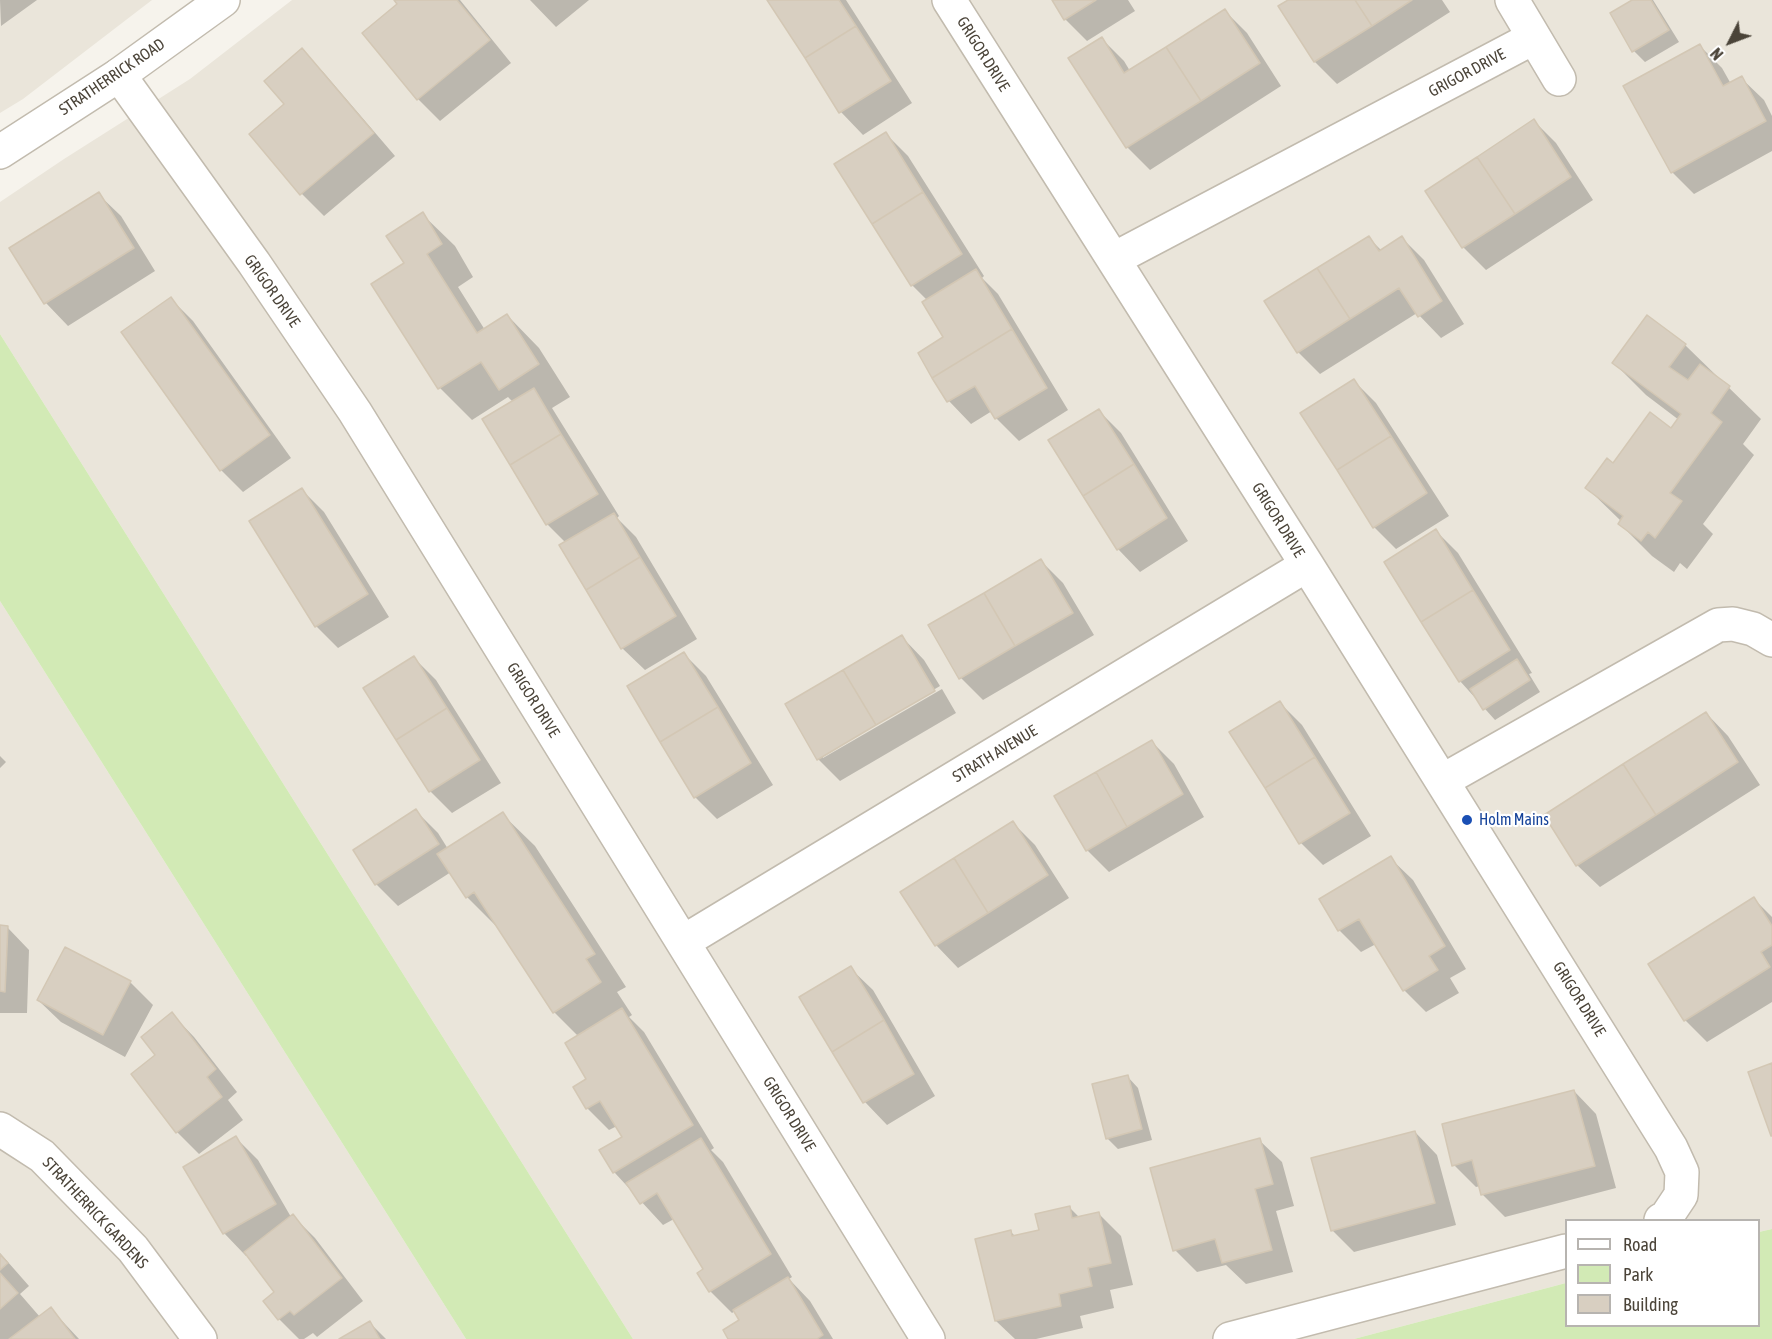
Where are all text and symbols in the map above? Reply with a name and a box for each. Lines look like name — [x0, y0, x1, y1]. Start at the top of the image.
north arrow — [1700, 12, 1760, 72]
street label: GRIGOR DRIVE — [953, 13, 1013, 95]
street label: STRATHERRICK ROAD — [55, 35, 169, 119]
street label: GRIGOR DRIVE — [1425, 45, 1509, 101]
text: N — [1707, 45, 1726, 64]
street label: GRIGOR DRIVE — [240, 251, 304, 331]
street label: GRIGOR DRIVE — [1248, 479, 1308, 561]
street label: GRIGOR DRIVE — [503, 659, 563, 741]
street label: STRATH AVENUE — [949, 721, 1041, 787]
place label: Holm Mains — [1479, 810, 1549, 830]
marker: Holm Mains — [1460, 813, 1474, 827]
street label: GRIGOR DRIVE — [1549, 958, 1609, 1040]
street label: GRIGOR DRIVE — [759, 1073, 819, 1155]
street label: STRATHERRICK GARDENS — [38, 1153, 152, 1273]
legend — [1565, 1219, 1760, 1327]
text: Road — [1623, 1234, 1657, 1255]
text: Park — [1623, 1264, 1653, 1285]
text: Building — [1623, 1294, 1678, 1315]

